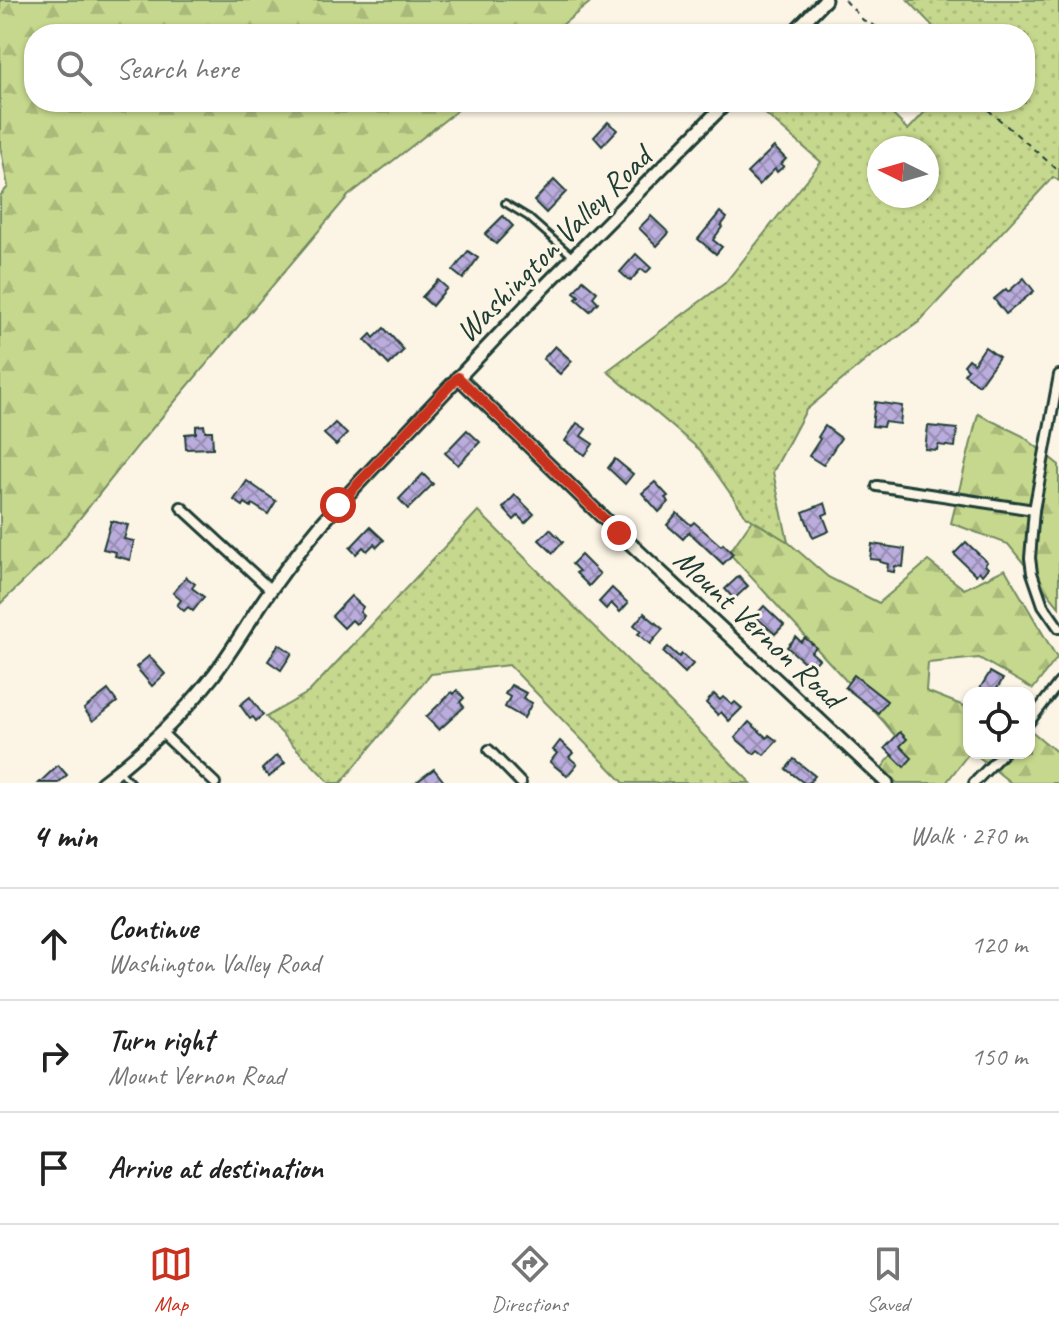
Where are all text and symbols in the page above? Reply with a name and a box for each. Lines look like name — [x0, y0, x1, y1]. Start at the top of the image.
search box — [24, 24, 1035, 112]
icon: search — [52, 46, 96, 90]
text: Search here — [116, 49, 238, 87]
street label: Washington Valley Road — [447, 134, 663, 351]
north arrow — [867, 136, 939, 208]
route start — [320, 487, 356, 523]
route end — [601, 515, 637, 551]
street label: Mount Vernon Road — [665, 539, 855, 720]
map controls — [963, 687, 1035, 759]
button: locate — [963, 687, 1035, 759]
text: 4 min — [32, 814, 97, 857]
text: Walk · 270 m — [910, 819, 1027, 852]
text: Continue — [108, 909, 198, 947]
icon: ahead — [32, 922, 76, 966]
text: 120 m — [971, 928, 1027, 961]
text: Washington Valley Road — [108, 947, 320, 980]
text: Turn right — [108, 1021, 213, 1059]
icon: right — [32, 1034, 76, 1078]
text: 150 m — [971, 1040, 1027, 1073]
text: Mount Vernon Road — [108, 1059, 285, 1092]
icon: arrive — [32, 1146, 76, 1190]
text: Arrive at destination — [108, 1149, 323, 1187]
tab: Map — [149, 1242, 193, 1318]
tab: Directions — [491, 1242, 568, 1318]
tab: Saved — [866, 1242, 910, 1318]

